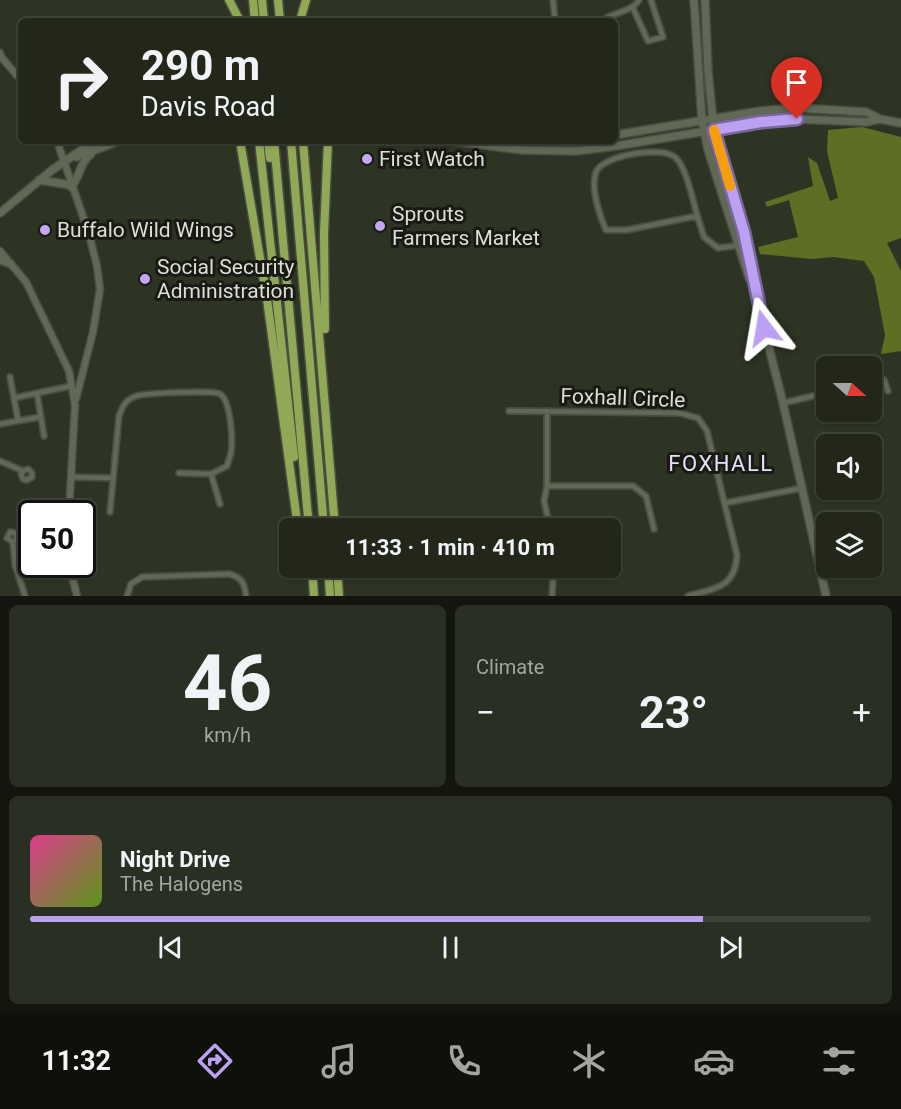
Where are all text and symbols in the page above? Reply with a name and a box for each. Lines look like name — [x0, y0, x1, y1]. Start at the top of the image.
text: 290 m — [141, 41, 260, 90]
icon: right — [42, 42, 120, 120]
pin — [771, 57, 822, 119]
icon: arrive — [780, 66, 813, 99]
text: Davis Road — [141, 91, 275, 123]
place label: First Watch — [379, 147, 485, 171]
marker: First Watch — [360, 152, 374, 166]
place label: Sprouts Farmers Market — [392, 202, 540, 250]
place label: Buffalo Wild Wings — [57, 218, 234, 242]
marker: Sprouts Farmers Market — [373, 219, 387, 233]
marker: Buffalo Wild Wings — [38, 223, 52, 237]
place label: Social Security Administration — [157, 255, 295, 303]
marker: Social Security Administration — [138, 272, 152, 286]
position arrow — [732, 296, 796, 360]
north arrow — [816, 356, 882, 422]
map controls — [816, 356, 882, 578]
street label: Foxhall Circle — [560, 384, 686, 412]
button: sound — [816, 434, 882, 500]
district label: FOXHALL — [668, 451, 774, 476]
speed limit sign: 50 — [18, 500, 96, 578]
button: layers — [816, 512, 882, 578]
text: 11:33 · 1 min · 410 m — [345, 535, 555, 560]
text: 46 — [183, 638, 272, 729]
text: Climate — [476, 655, 544, 679]
text: 23° — [639, 686, 708, 739]
text: − — [476, 693, 495, 732]
text: + — [852, 693, 871, 732]
text: km/h — [204, 723, 251, 747]
text: Night Drive — [120, 847, 230, 872]
text: The Halogens — [120, 872, 243, 896]
icon: previous — [154, 931, 187, 964]
icon: pause — [434, 931, 467, 964]
icon: next — [714, 931, 747, 964]
icon: directions — [194, 1040, 236, 1082]
icon: music — [318, 1040, 360, 1082]
icon: phone — [443, 1040, 485, 1082]
icon: climate — [568, 1040, 610, 1082]
icon: car — [693, 1040, 735, 1082]
icon: filters — [818, 1040, 860, 1082]
text: 11:32 — [41, 1045, 111, 1077]

